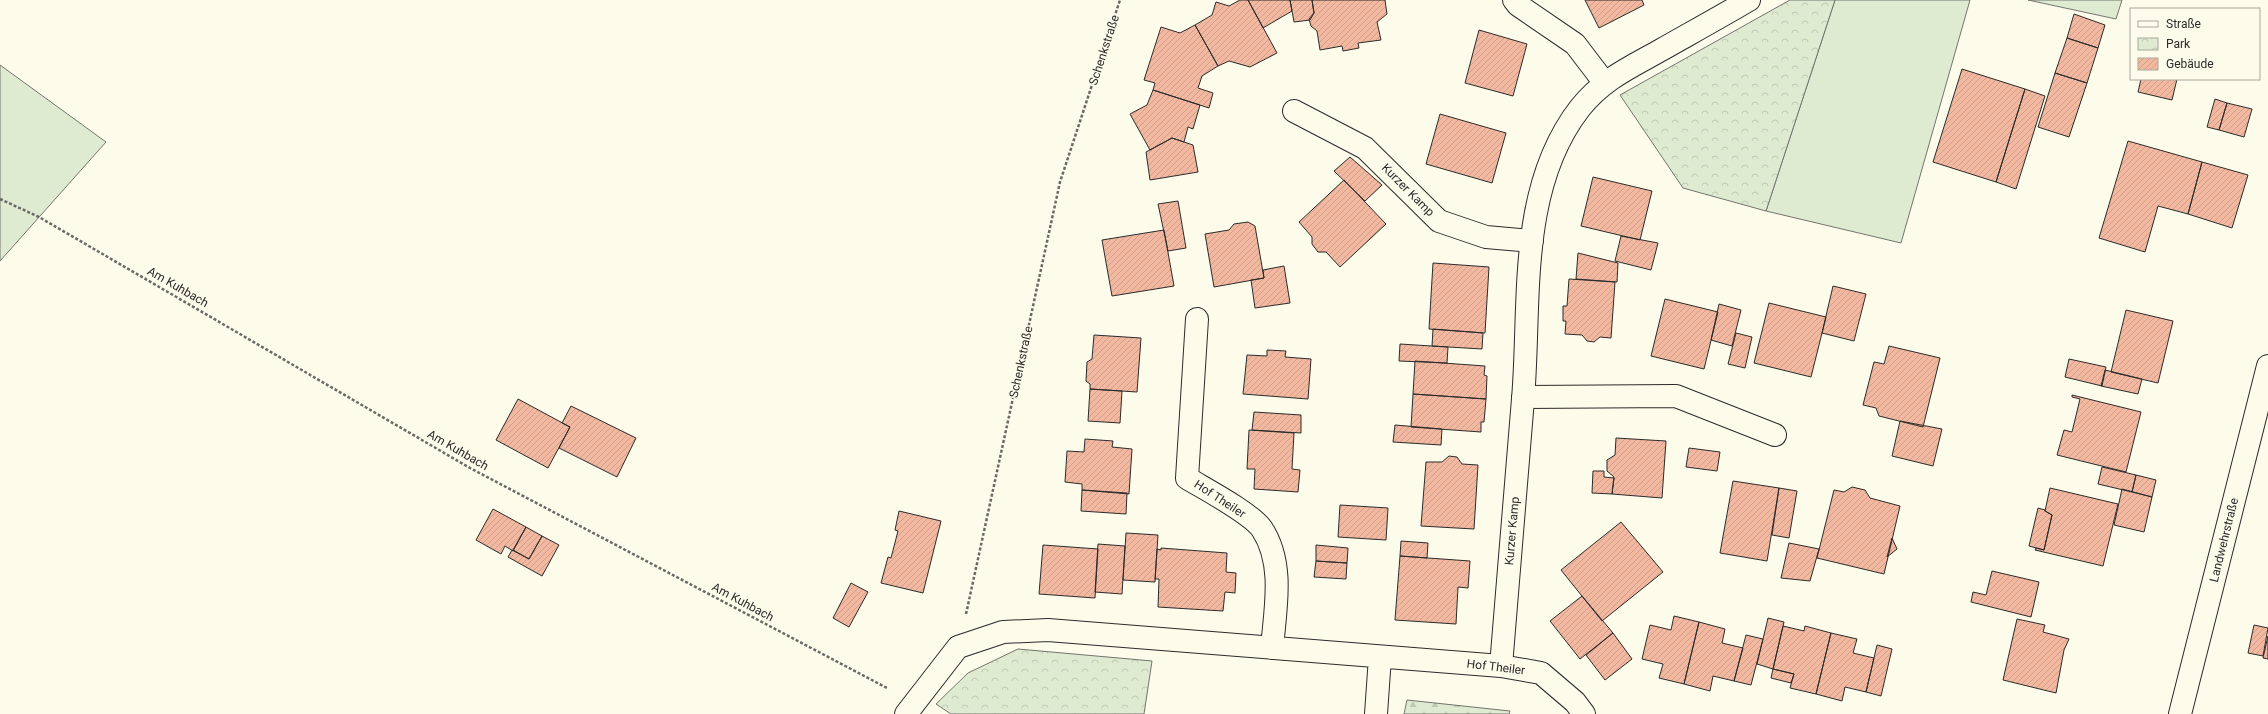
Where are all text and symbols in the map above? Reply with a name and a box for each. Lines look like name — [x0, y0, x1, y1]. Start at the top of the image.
legend — [2130, 8, 2260, 80]
street label: Schenkstraße — [1086, 13, 1122, 87]
text: Straße — [2166, 17, 2201, 31]
text: Park — [2166, 37, 2191, 51]
text: Gebäude — [2166, 57, 2214, 71]
street label: Kurzer Kamp — [1379, 161, 1437, 219]
street label: Am Kuhbach — [145, 264, 211, 310]
street label: Schenkstraße — [1007, 325, 1035, 399]
street label: Am Kuhbach — [425, 427, 491, 473]
street label: Hof Theiler — [1192, 477, 1248, 521]
street label: Kurzer Kamp — [1502, 496, 1522, 566]
street label: Landwehrstraße — [2207, 496, 2241, 584]
street label: Am Kuhbach — [710, 580, 776, 624]
street label: Hof Theiler — [1466, 656, 1526, 678]

